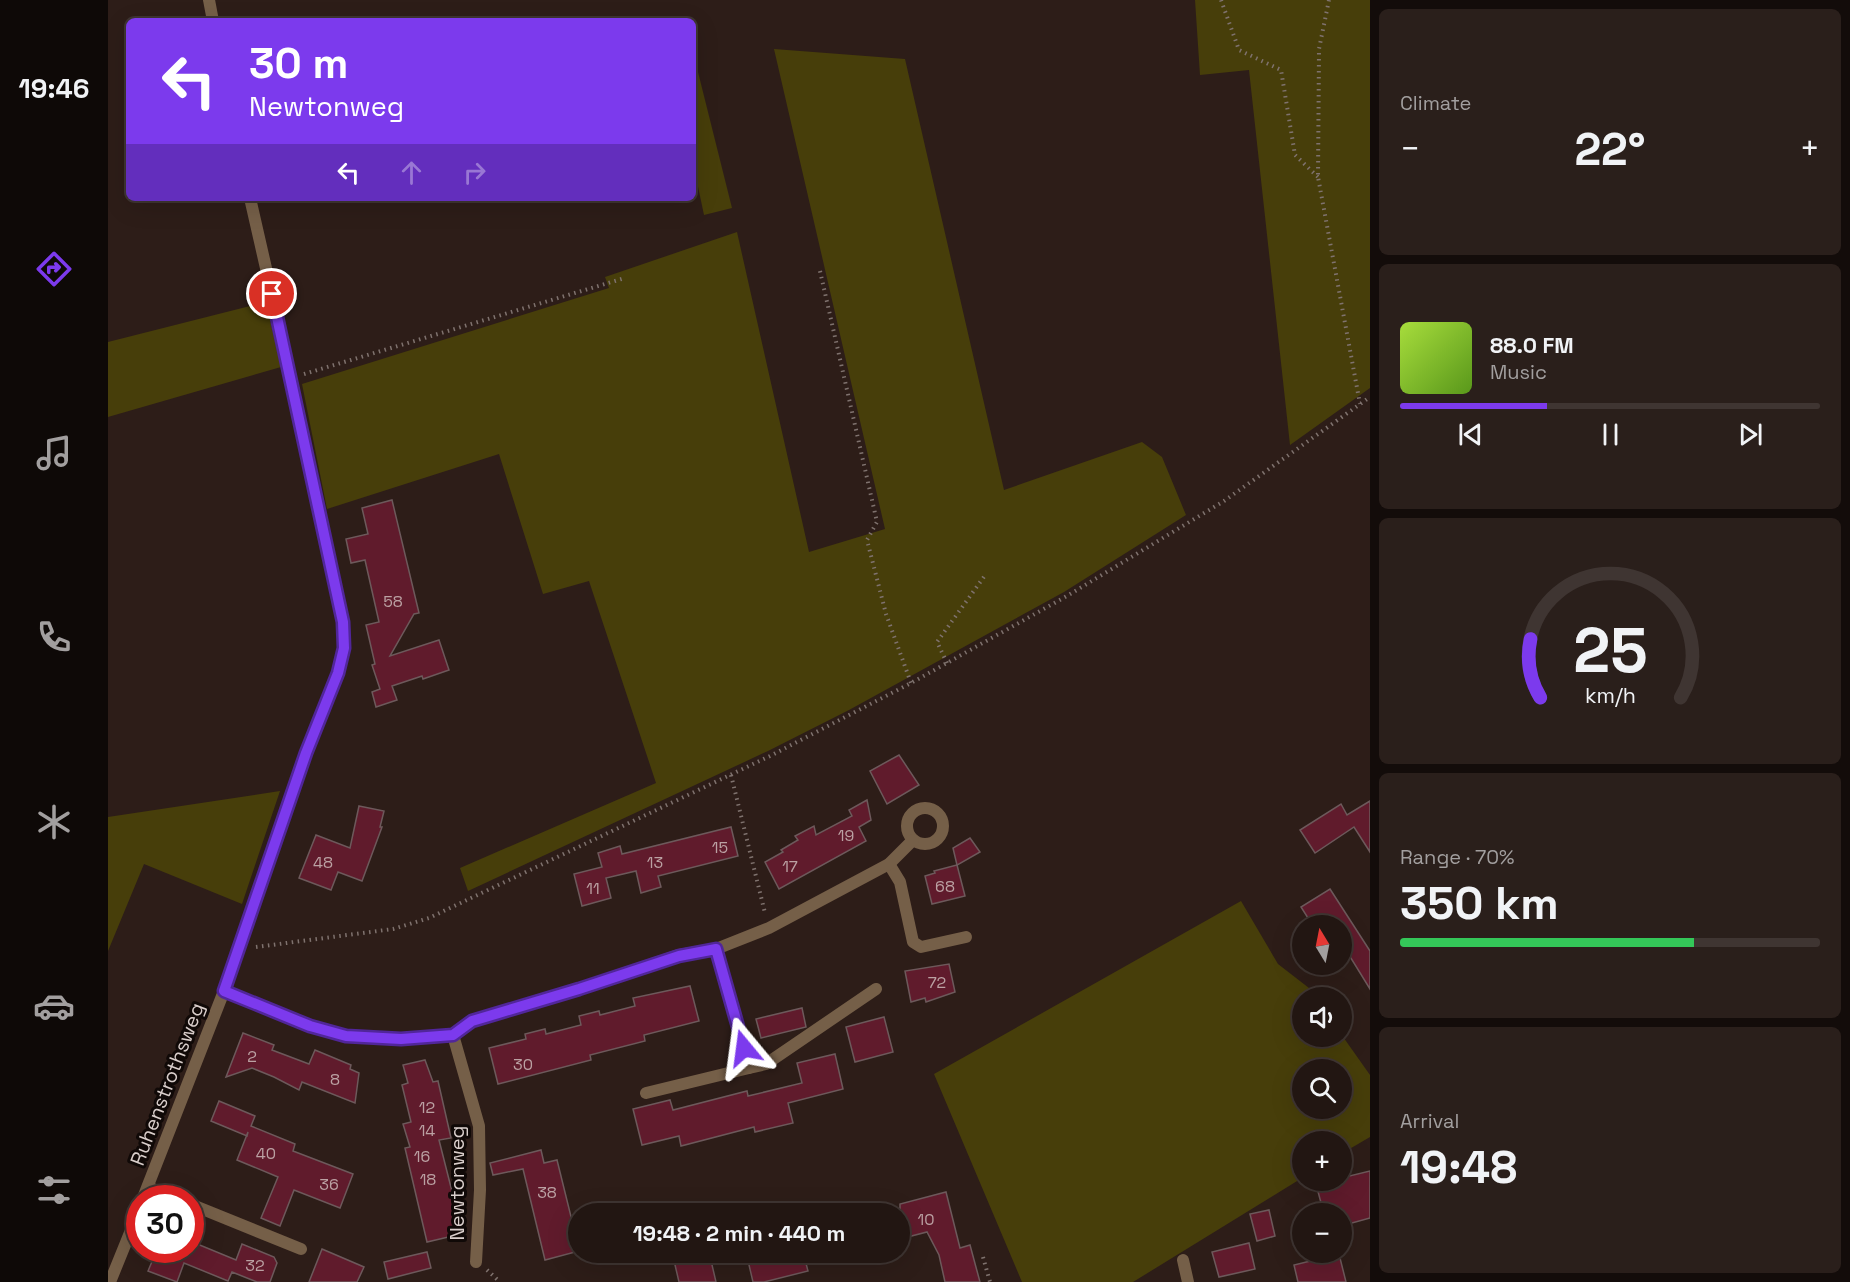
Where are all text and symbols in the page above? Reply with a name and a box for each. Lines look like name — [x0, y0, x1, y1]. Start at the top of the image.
text: 30 m — [249, 37, 348, 90]
icon: left — [150, 42, 228, 120]
text: 19:46 — [19, 71, 89, 106]
text: Newtonweg — [249, 89, 404, 124]
text: Climate — [1400, 90, 1471, 116]
text: 22° — [1574, 121, 1646, 178]
text: − — [1400, 128, 1420, 170]
text: + — [1800, 128, 1820, 170]
icon: left — [332, 156, 365, 189]
icon: ahead — [395, 156, 428, 189]
icon: right — [458, 156, 491, 189]
icon: directions — [33, 248, 75, 290]
pin — [246, 268, 297, 319]
icon: arrive — [255, 277, 288, 310]
text: 88.0 FM — [1490, 331, 1574, 359]
text: Music — [1490, 359, 1547, 385]
icon: previous — [1454, 418, 1487, 451]
icon: pause — [1594, 418, 1627, 451]
icon: next — [1734, 418, 1767, 451]
icon: music — [33, 432, 75, 474]
house number: 58 — [383, 591, 403, 612]
text: 25 — [1573, 611, 1647, 690]
icon: phone — [33, 616, 75, 658]
text: km/h — [1584, 682, 1636, 709]
icon: climate — [33, 801, 75, 843]
house number: 19 — [838, 825, 854, 846]
house number: 15 — [712, 837, 728, 858]
text: Range · 70% — [1400, 844, 1514, 870]
house number: 48 — [313, 852, 333, 873]
house number: 13 — [647, 852, 663, 873]
house number: 17 — [782, 856, 798, 877]
text: 350 km — [1400, 875, 1559, 932]
house number: 68 — [935, 876, 955, 897]
house number: 11 — [586, 878, 600, 899]
north arrow — [1292, 915, 1352, 975]
map controls — [1292, 915, 1352, 1263]
house number: 72 — [928, 972, 946, 993]
icon: car — [33, 985, 75, 1027]
button: sound — [1292, 987, 1352, 1047]
street label: Ruhenstrothsweg — [124, 999, 210, 1169]
position arrow — [712, 1016, 776, 1080]
house number: 2 — [247, 1046, 257, 1067]
house number: 30 — [513, 1054, 533, 1075]
button: search — [1292, 1059, 1352, 1119]
house number: 8 — [330, 1069, 340, 1090]
house number: 12 — [419, 1097, 435, 1118]
text: Arrival — [1400, 1108, 1459, 1134]
house number: 14 — [419, 1120, 435, 1141]
street label: Newtonweg — [444, 1126, 470, 1240]
button: + — [1292, 1131, 1352, 1191]
text: 19:48 — [1400, 1139, 1517, 1196]
house number: 40 — [256, 1143, 276, 1164]
house number: 16 — [414, 1146, 430, 1167]
icon: filters — [33, 1169, 75, 1211]
house number: 18 — [420, 1169, 436, 1190]
house number: 36 — [319, 1174, 339, 1195]
house number: 38 — [537, 1182, 557, 1203]
speed limit sign: 30 — [126, 1185, 204, 1263]
button: − — [1292, 1203, 1352, 1263]
house number: 10 — [918, 1209, 934, 1230]
text: 19:48 · 2 min · 440 m — [633, 1219, 845, 1247]
house number: 32 — [245, 1255, 265, 1276]

